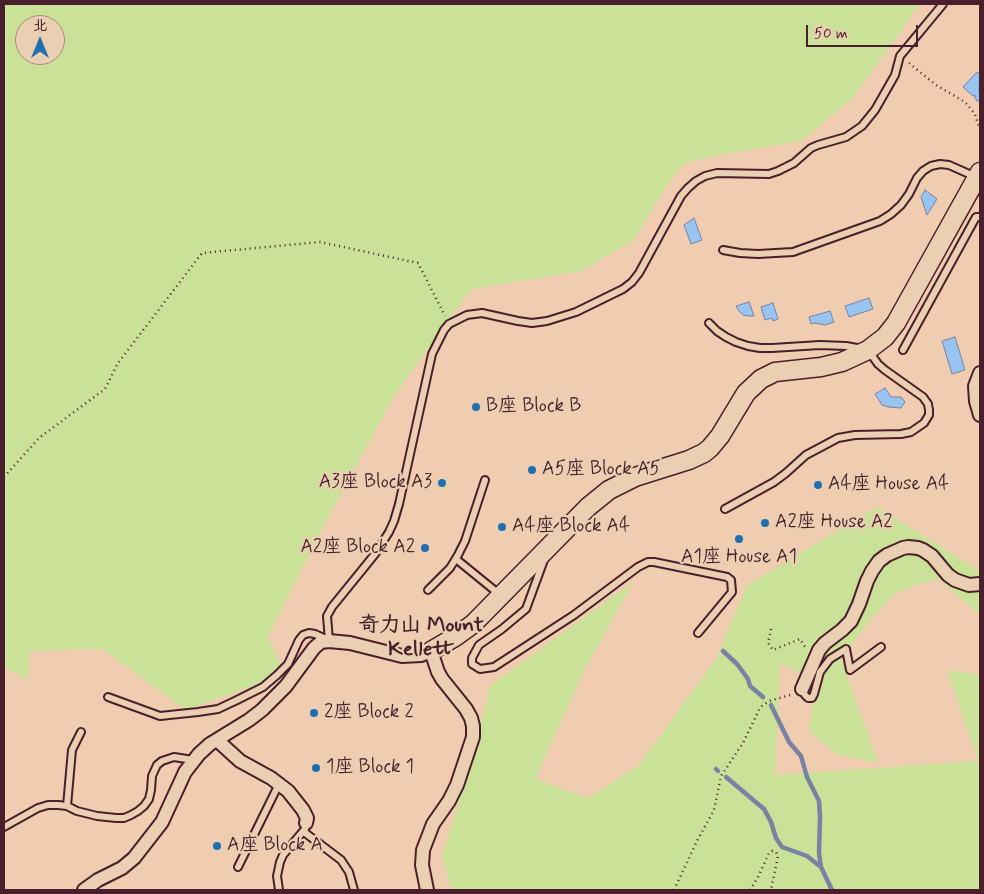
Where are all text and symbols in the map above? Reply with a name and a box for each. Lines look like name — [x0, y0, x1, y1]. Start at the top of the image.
north arrow — [15, 15, 65, 65]
scale bar — [809, 15, 922, 47]
text: 北 — [33, 17, 47, 35]
text: 50 m — [814, 24, 848, 44]
place label: B座 Block B — [486, 396, 581, 418]
marker: B座 Block B — [470, 401, 482, 413]
place label: A5座 Block A5 — [542, 459, 661, 481]
marker: A5座 Block A5 — [526, 464, 538, 476]
place label: A3座 Block A3 — [319, 472, 432, 494]
place label: A4座 House A4 — [828, 474, 949, 496]
marker: A3座 Block A3 — [436, 477, 448, 489]
marker: A4座 House A4 — [812, 479, 824, 491]
place label: A2座 House A2 — [775, 512, 893, 534]
place label: A4座 Block A4 — [512, 516, 630, 538]
marker: A2座 House A2 — [759, 517, 771, 529]
marker: A4座 Block A4 — [496, 521, 508, 533]
marker: A1座 House A1 — [733, 533, 745, 545]
place label: A2座 Block A2 — [300, 537, 415, 559]
marker: A2座 Block A2 — [419, 542, 431, 554]
place label: A1座 House A1 — [681, 547, 797, 569]
district label: 奇力山 Mount Kellett — [358, 614, 484, 664]
place label: 2座 Block 2 — [324, 702, 414, 724]
marker: 2座 Block 2 — [308, 707, 320, 719]
place label: 1座 Block 1 — [326, 757, 414, 779]
marker: 1座 Block 1 — [310, 762, 322, 774]
place label: A座 Block A — [227, 835, 323, 857]
marker: A座 Block A — [211, 840, 223, 852]

